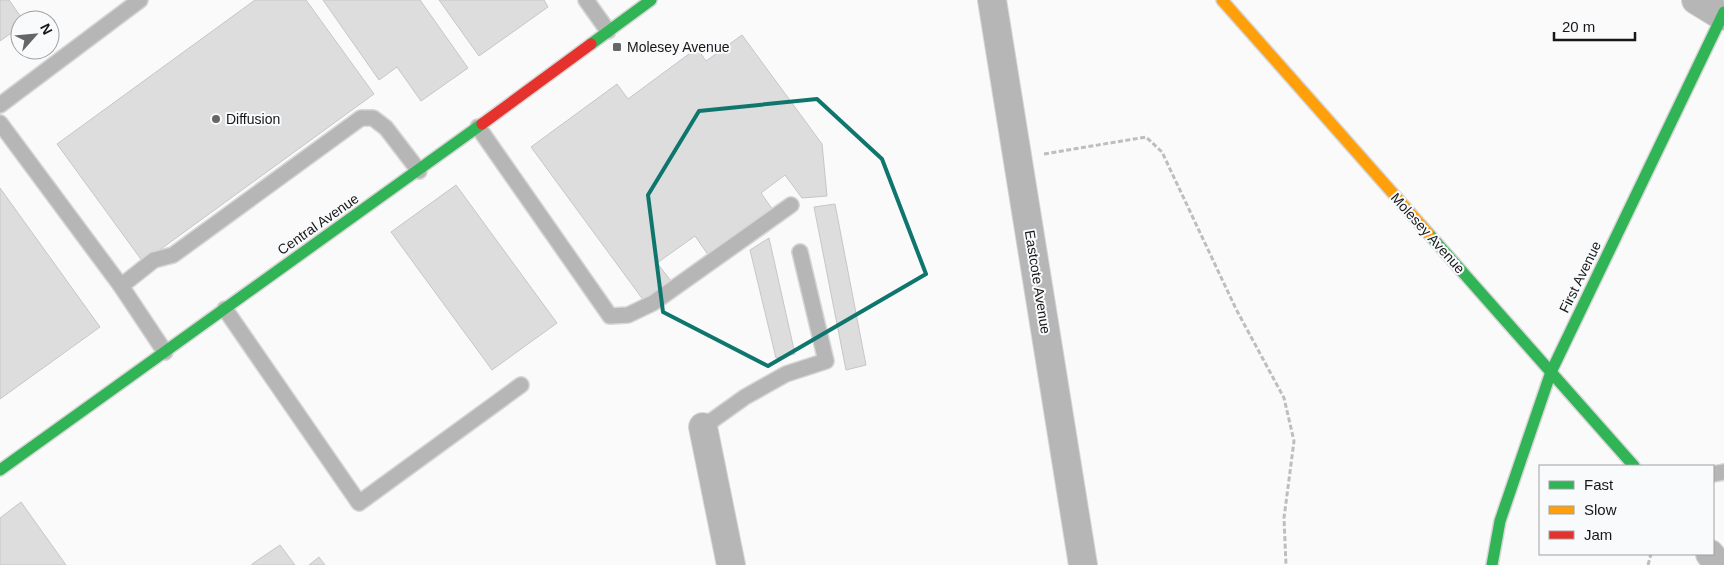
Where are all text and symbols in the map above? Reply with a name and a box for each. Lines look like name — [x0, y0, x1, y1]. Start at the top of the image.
north arrow — [10, 10, 60, 60]
scale bar — [1554, 10, 1635, 42]
text: 20 m — [1562, 18, 1595, 35]
text: N — [37, 21, 56, 37]
place label: Molesey Avenue — [627, 39, 730, 55]
marker: Molesey Avenue — [611, 41, 623, 53]
place label: Diffusion — [226, 111, 280, 127]
marker: Diffusion — [210, 113, 222, 125]
street label: Central Avenue — [274, 190, 362, 258]
street label: Molesey Avenue — [1388, 190, 1468, 277]
street label: Eastcote Avenue — [1022, 229, 1054, 335]
street label: First Avenue — [1556, 238, 1604, 315]
legend — [1539, 465, 1714, 555]
text: Fast — [1584, 476, 1614, 493]
text: Slow — [1584, 501, 1617, 518]
text: Jam — [1584, 526, 1612, 543]

